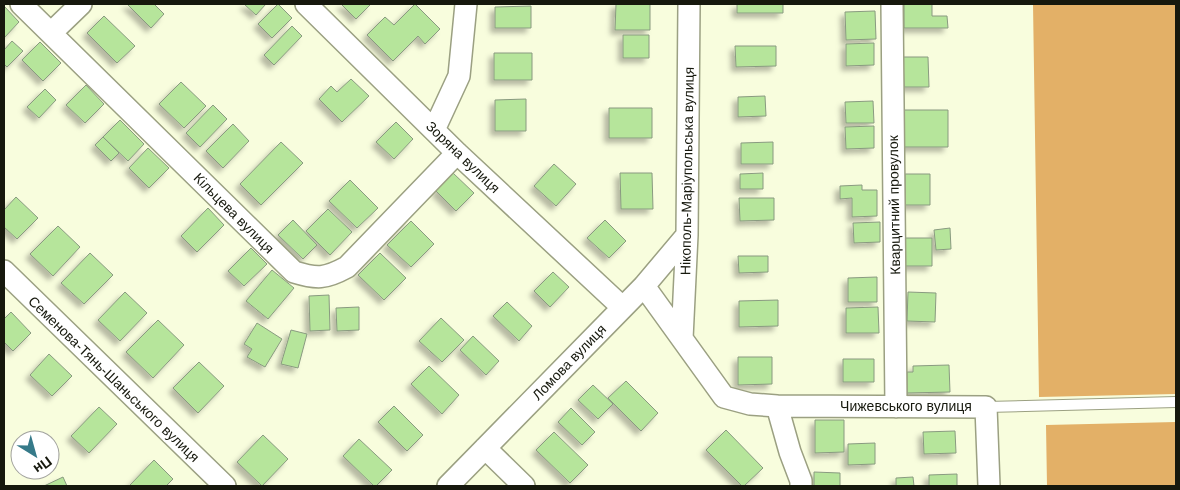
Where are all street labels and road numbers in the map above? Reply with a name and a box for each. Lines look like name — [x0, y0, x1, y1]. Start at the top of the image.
street label: Нікополь-Маріупольська вулиця — [677, 67, 697, 275]
street label: Зоряна вулиця — [423, 118, 503, 196]
street label: Кварцитний провулок — [885, 134, 903, 275]
street label: Кільцева вулиця — [191, 170, 277, 256]
street label: Семенова-Тянь-Шаньського вулиця — [25, 293, 203, 465]
street label: Ломова вулиця — [529, 321, 609, 403]
street label: Чижевського вулиця — [840, 398, 972, 414]

